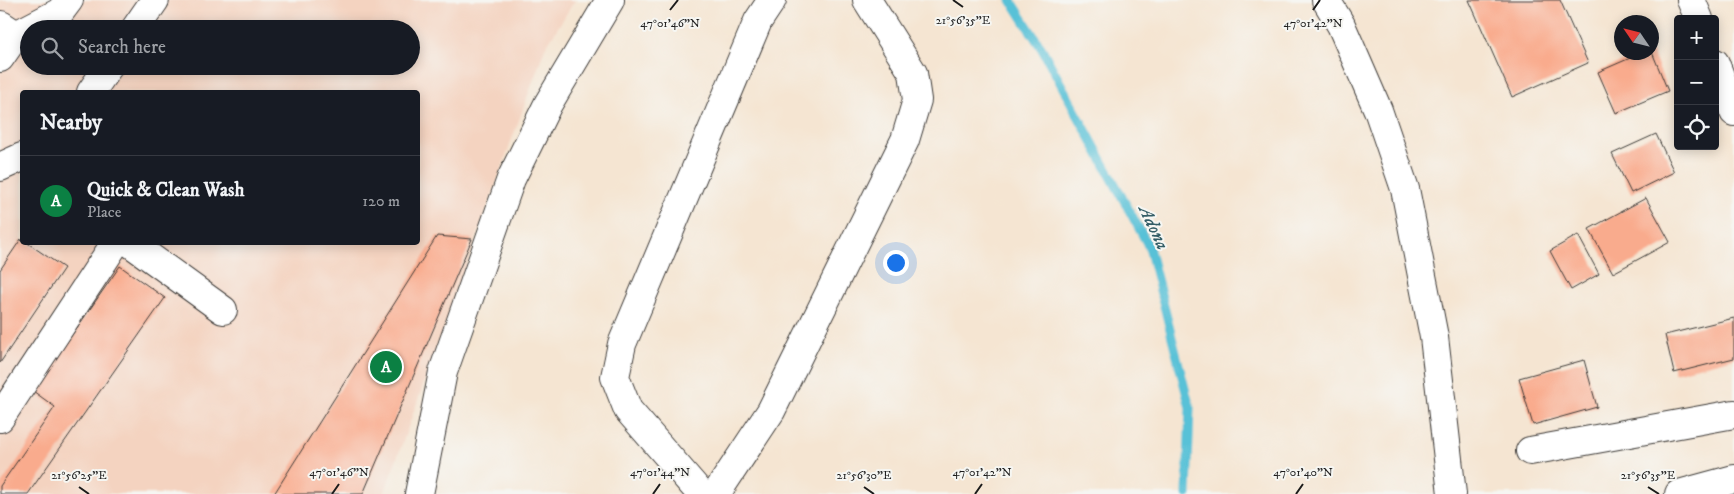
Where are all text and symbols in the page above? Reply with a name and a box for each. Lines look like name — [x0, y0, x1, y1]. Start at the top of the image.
text: 21°56'35"E — [936, 13, 991, 28]
north arrow — [1614, 15, 1659, 60]
map controls — [1674, 15, 1719, 150]
button: + — [1674, 15, 1719, 60]
text: 47°01'46"N — [640, 16, 700, 31]
text: 47°01'42"N — [1283, 16, 1343, 31]
search box — [20, 20, 420, 75]
icon: search — [38, 34, 66, 62]
text: Search here — [78, 36, 166, 59]
button: − — [1674, 60, 1719, 105]
button: locate — [1674, 105, 1719, 150]
text: Nearby — [40, 110, 102, 136]
text: Quick & Clean Wash — [87, 179, 244, 202]
text: A — [51, 191, 61, 211]
text: 120 m — [362, 191, 400, 211]
water label: Adona — [1133, 200, 1174, 254]
text: Place — [87, 202, 121, 222]
your location — [883, 250, 909, 276]
pin: A — [370, 348, 402, 386]
text: 47°01'46"N — [309, 465, 369, 480]
text: 47°01'44"N — [630, 465, 690, 480]
text: 47°01'42"N — [952, 465, 1012, 480]
text: 47°01'40"N — [1273, 465, 1333, 480]
text: 21°56'25"E — [51, 468, 107, 483]
text: 21°56'30"E — [837, 468, 892, 483]
text: 21°56'35"E — [1621, 468, 1676, 483]

